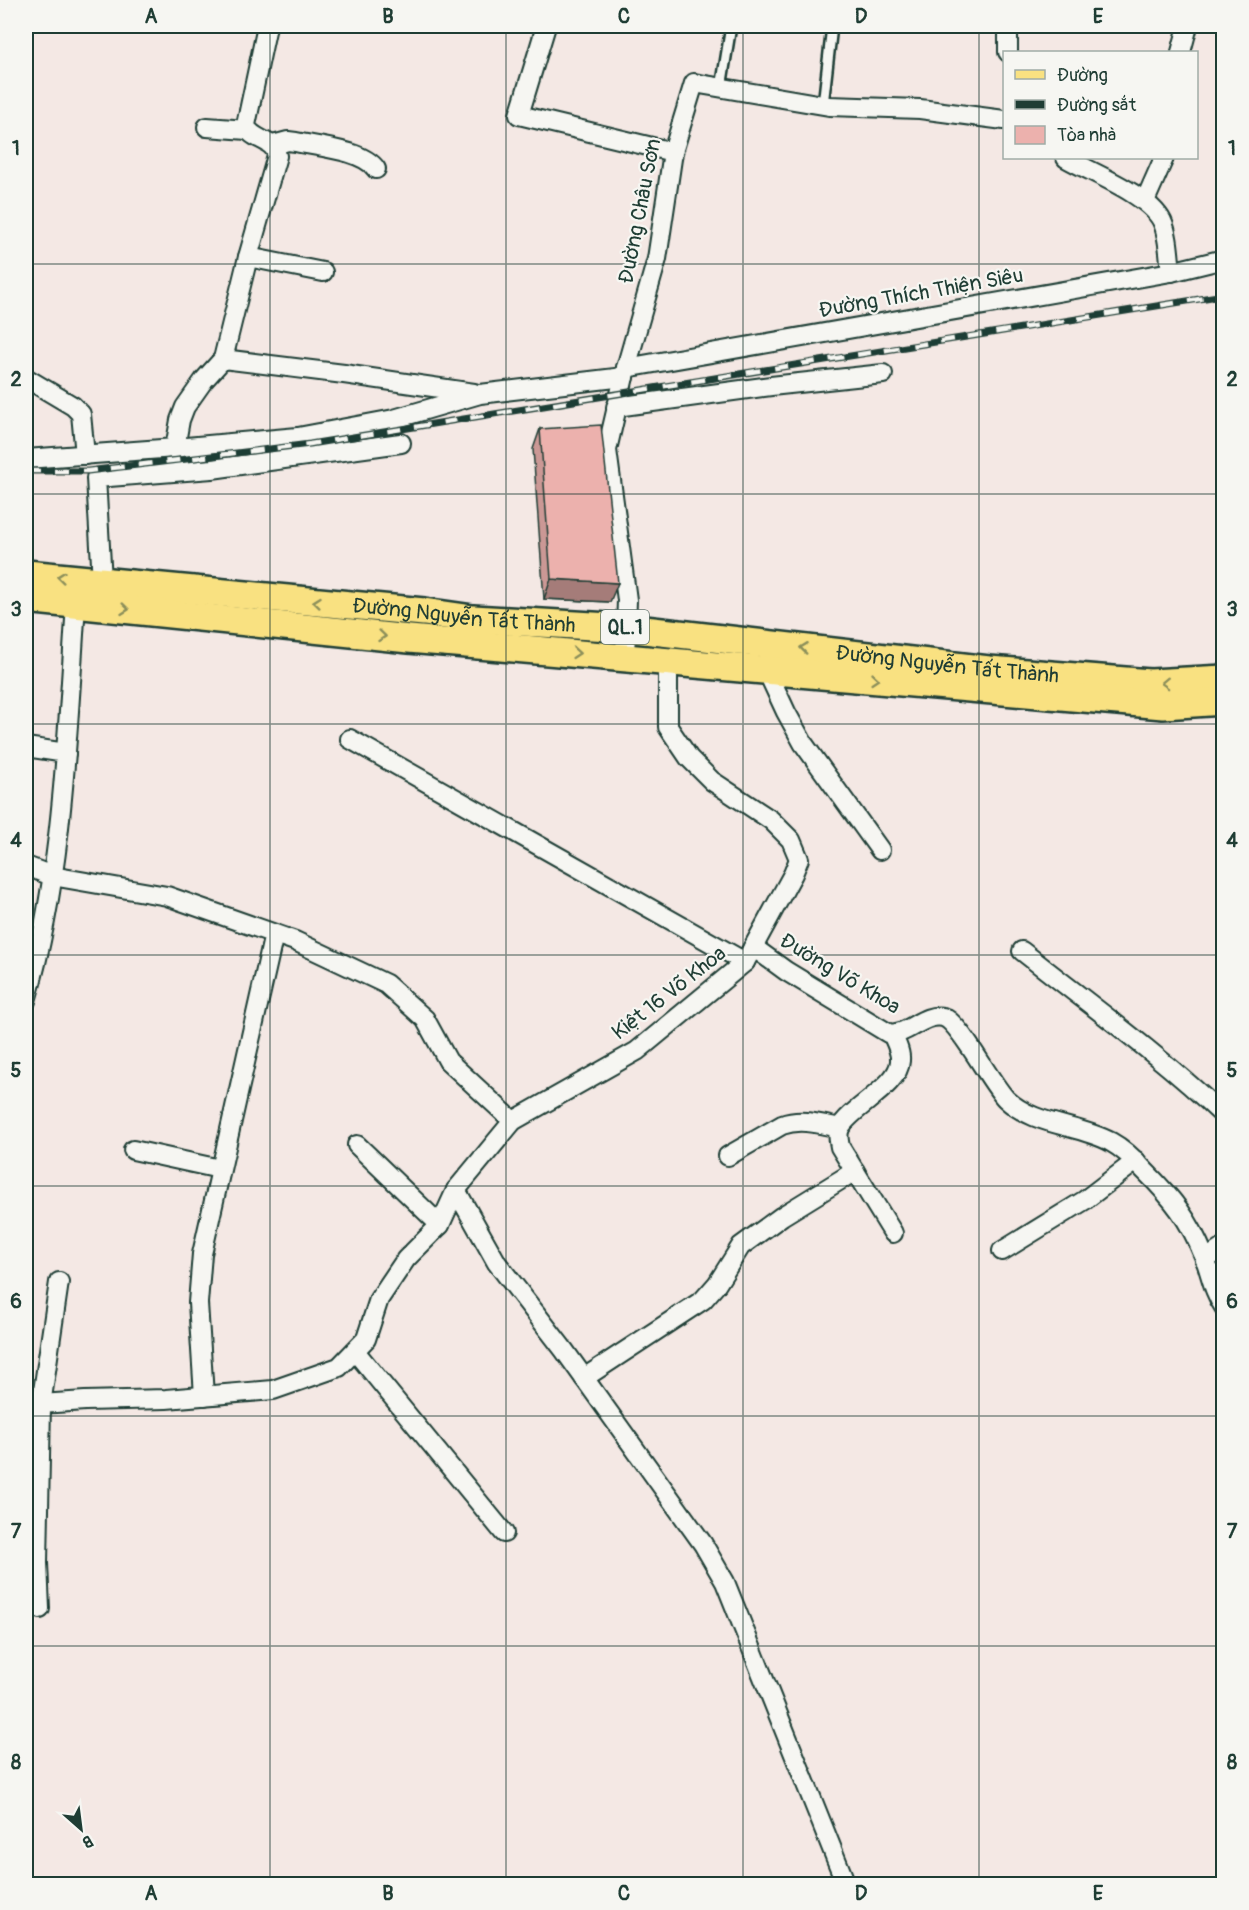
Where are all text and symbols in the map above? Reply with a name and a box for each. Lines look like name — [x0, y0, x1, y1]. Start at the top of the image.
text: A — [145, 4, 158, 29]
text: B — [382, 4, 394, 29]
text: C — [618, 4, 630, 29]
text: D — [855, 4, 868, 29]
text: E — [1093, 4, 1104, 29]
legend — [1003, 51, 1198, 159]
text: Đường — [1057, 64, 1108, 87]
text: Đường sắt — [1057, 94, 1137, 117]
text: Tòa nhà — [1057, 124, 1116, 147]
text: 1 — [12, 136, 20, 161]
street label: Đường Châu Sơn — [613, 136, 667, 286]
text: 1 — [1228, 136, 1236, 161]
street label: Đường Thích Thiện Siêu — [817, 262, 1025, 324]
text: 2 — [10, 367, 22, 392]
text: 2 — [1226, 367, 1238, 392]
one-way arrow — [56, 571, 65, 584]
street label: Đường Nguyễn Tất Thành — [351, 592, 576, 638]
one-way arrow — [313, 596, 322, 609]
text: 3 — [10, 597, 22, 622]
text: 3 — [1226, 597, 1238, 622]
one-way arrow — [121, 602, 130, 615]
road number: QL.1 — [601, 610, 649, 644]
one-way arrow — [378, 629, 387, 642]
street label: Đường Nguyễn Tất Thành — [834, 639, 1060, 689]
one-way arrow — [799, 642, 809, 655]
one-way arrow — [572, 646, 581, 659]
one-way arrow — [871, 672, 880, 685]
one-way arrow — [1161, 676, 1170, 689]
text: 4 — [10, 828, 22, 853]
text: 4 — [1226, 828, 1238, 853]
street label: Đường Võ Khoa — [775, 927, 905, 1021]
street label: Kiệt 16 Võ Khoa — [606, 940, 732, 1046]
text: 5 — [11, 1058, 22, 1083]
text: 5 — [1227, 1058, 1238, 1083]
text: 6 — [10, 1289, 22, 1314]
text: 6 — [1226, 1289, 1238, 1314]
text: 7 — [11, 1519, 22, 1544]
text: 7 — [1227, 1519, 1238, 1544]
text: 8 — [11, 1750, 21, 1775]
text: 8 — [1227, 1750, 1237, 1775]
north arrow — [51, 1799, 111, 1859]
text: B — [79, 1830, 96, 1852]
text: A — [145, 1881, 158, 1906]
text: B — [382, 1881, 394, 1906]
text: C — [618, 1881, 630, 1906]
text: D — [855, 1881, 868, 1906]
text: E — [1093, 1881, 1104, 1906]

